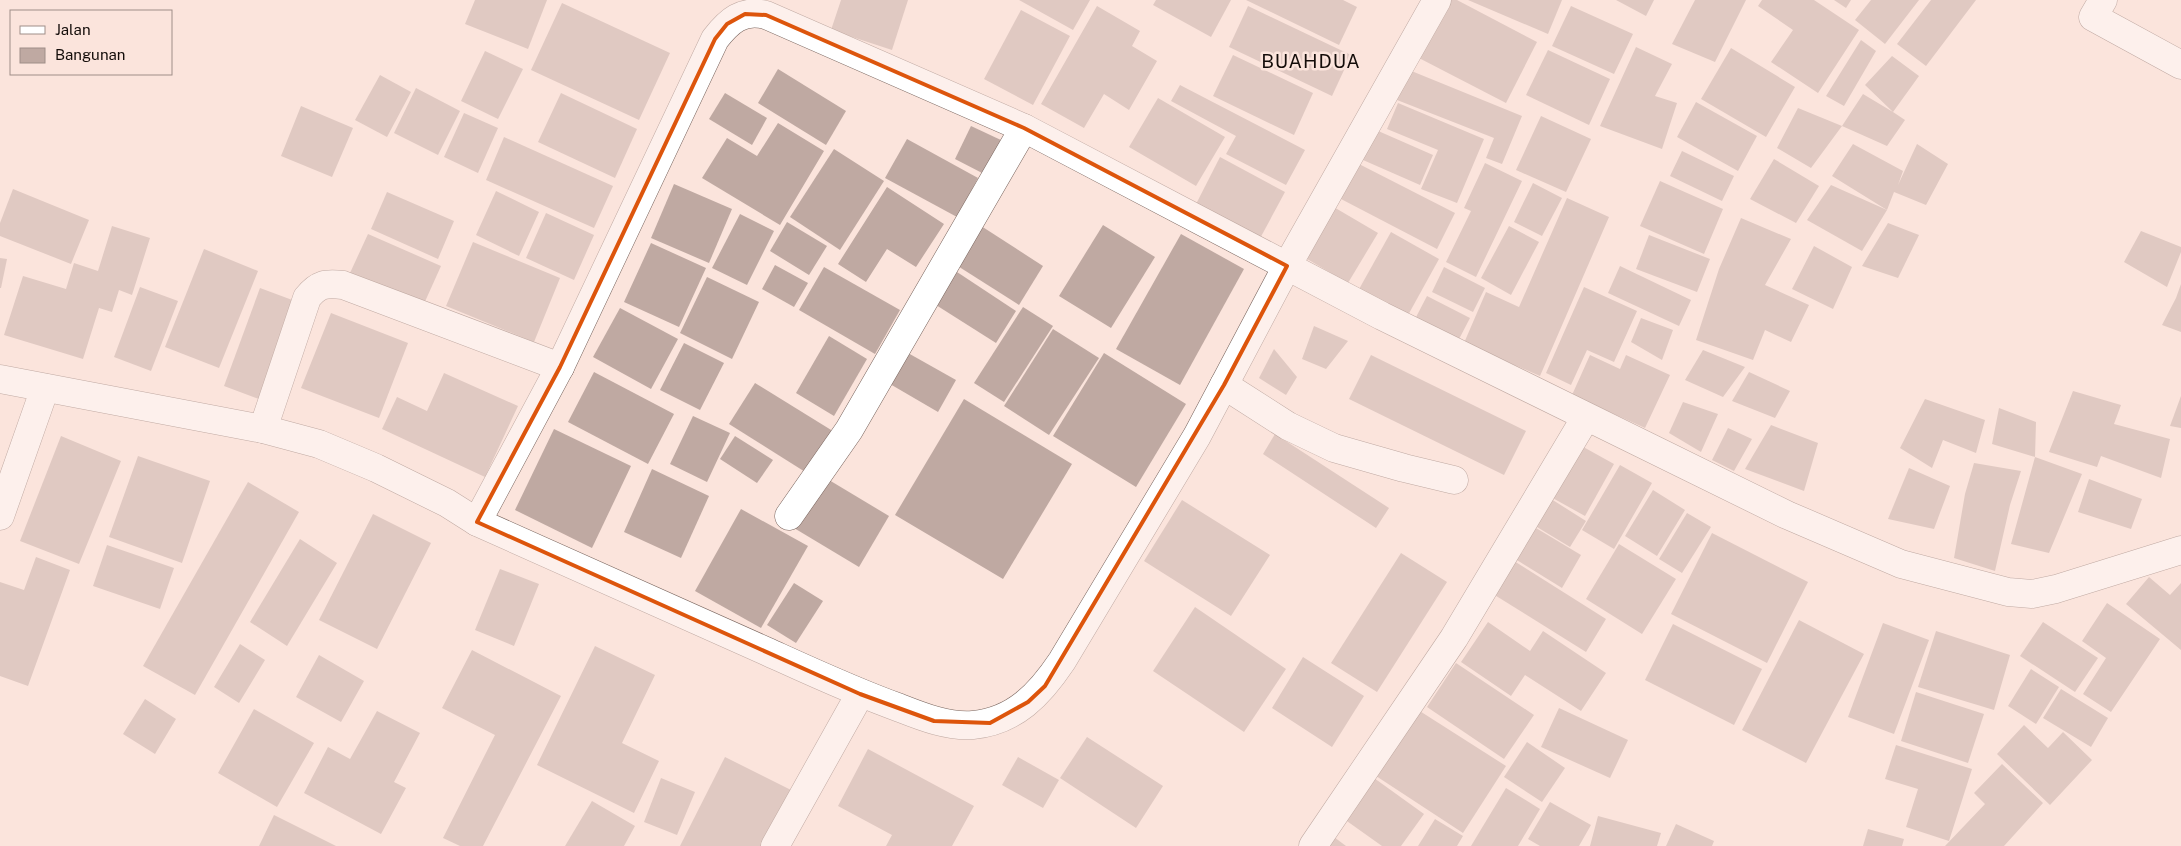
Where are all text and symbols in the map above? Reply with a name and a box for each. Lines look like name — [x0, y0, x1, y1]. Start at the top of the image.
legend — [10, 10, 172, 75]
text: Jalan — [55, 21, 91, 38]
text: Bangunan — [55, 46, 126, 63]
district label: BUAHDUA — [1261, 50, 1361, 72]

